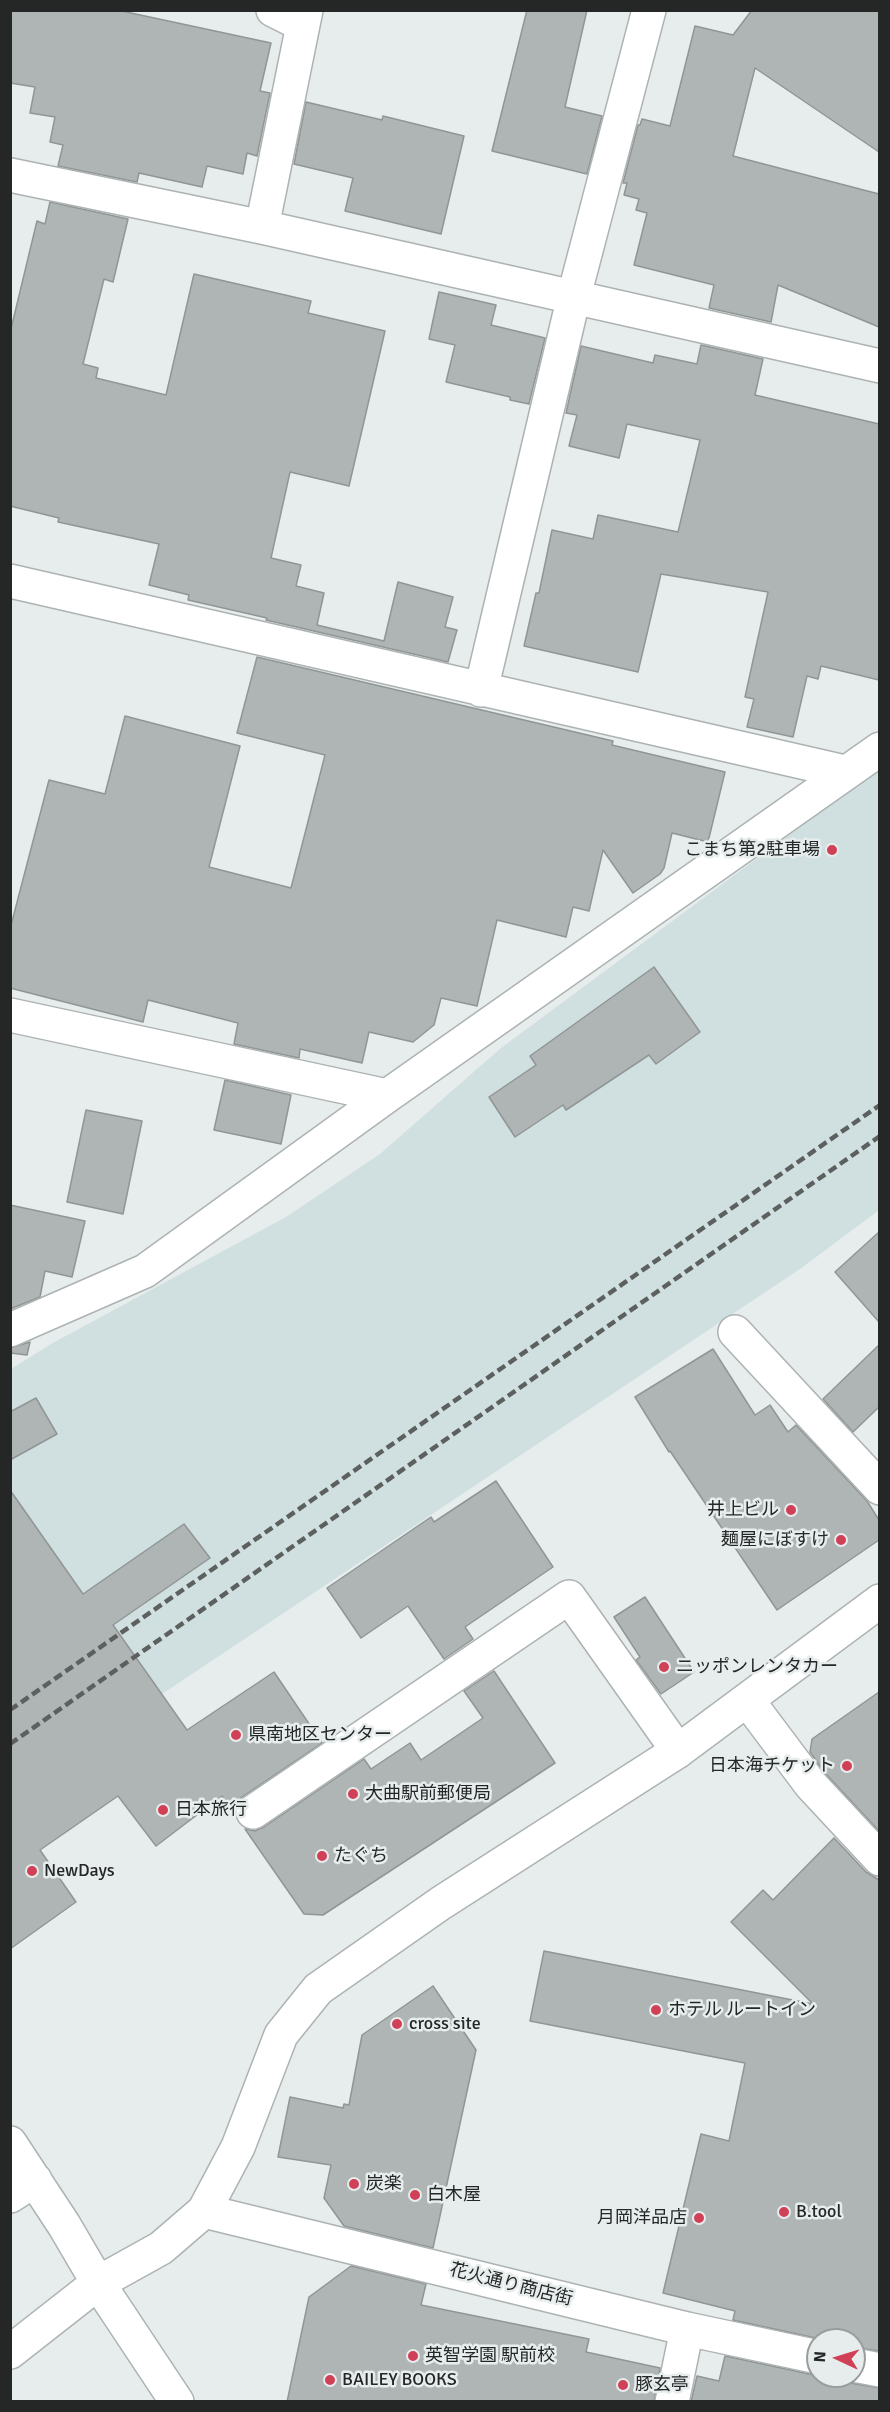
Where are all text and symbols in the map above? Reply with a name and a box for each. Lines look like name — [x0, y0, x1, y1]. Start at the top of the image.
place label: こまち第2駐車場 — [684, 839, 820, 861]
marker: こまち第2駐車場 — [825, 843, 839, 857]
place label: 井上ビル — [707, 1499, 779, 1521]
marker: 井上ビル — [784, 1503, 798, 1517]
place label: 麺屋にぼすけ — [721, 1529, 829, 1551]
marker: 麺屋にぼすけ — [834, 1533, 848, 1547]
place label: ニッポンレンタカー — [676, 1656, 838, 1678]
marker: ニッポンレンタカー — [657, 1660, 671, 1674]
place label: 県南地区センター — [248, 1724, 392, 1746]
marker: 県南地区センター — [229, 1728, 243, 1742]
place label: 日本海チケット — [709, 1755, 835, 1777]
marker: 日本海チケット — [840, 1759, 854, 1773]
place label: 大曲駅前郵便局 — [365, 1783, 491, 1805]
marker: 大曲駅前郵便局 — [346, 1787, 360, 1801]
place label: 日本旅行 — [175, 1799, 247, 1821]
marker: 日本旅行 — [156, 1803, 170, 1817]
place label: たぐち — [334, 1845, 388, 1867]
marker: たぐち — [315, 1849, 329, 1863]
place label: NewDays — [44, 1860, 115, 1882]
marker: NewDays — [25, 1864, 39, 1878]
place label: ホテル ルートイン — [668, 1999, 816, 2021]
marker: ホテル ルートイン — [649, 2003, 663, 2017]
place label: cross site — [409, 2013, 481, 2035]
marker: cross site — [390, 2017, 404, 2031]
place label: 炭楽 — [366, 2173, 402, 2195]
marker: 炭楽 — [347, 2177, 361, 2191]
place label: 白木屋 — [427, 2184, 481, 2206]
marker: 白木屋 — [408, 2188, 422, 2202]
place label: B.tool — [796, 2201, 842, 2223]
marker: B.tool — [777, 2205, 791, 2219]
place label: 月岡洋品店 — [597, 2207, 687, 2229]
marker: 月岡洋品店 — [692, 2211, 706, 2225]
street label: 花火通り商店街 — [447, 2259, 575, 2311]
north arrow — [806, 2328, 866, 2388]
place label: 英智学園 駅前校 — [425, 2345, 555, 2367]
marker: 英智学園 駅前校 — [406, 2349, 420, 2363]
text: N — [810, 2351, 830, 2363]
place label: BAILEY BOOKS — [342, 2369, 457, 2391]
marker: BAILEY BOOKS — [323, 2373, 337, 2387]
place label: 豚玄亭 — [635, 2374, 689, 2396]
marker: 豚玄亭 — [616, 2378, 630, 2392]

